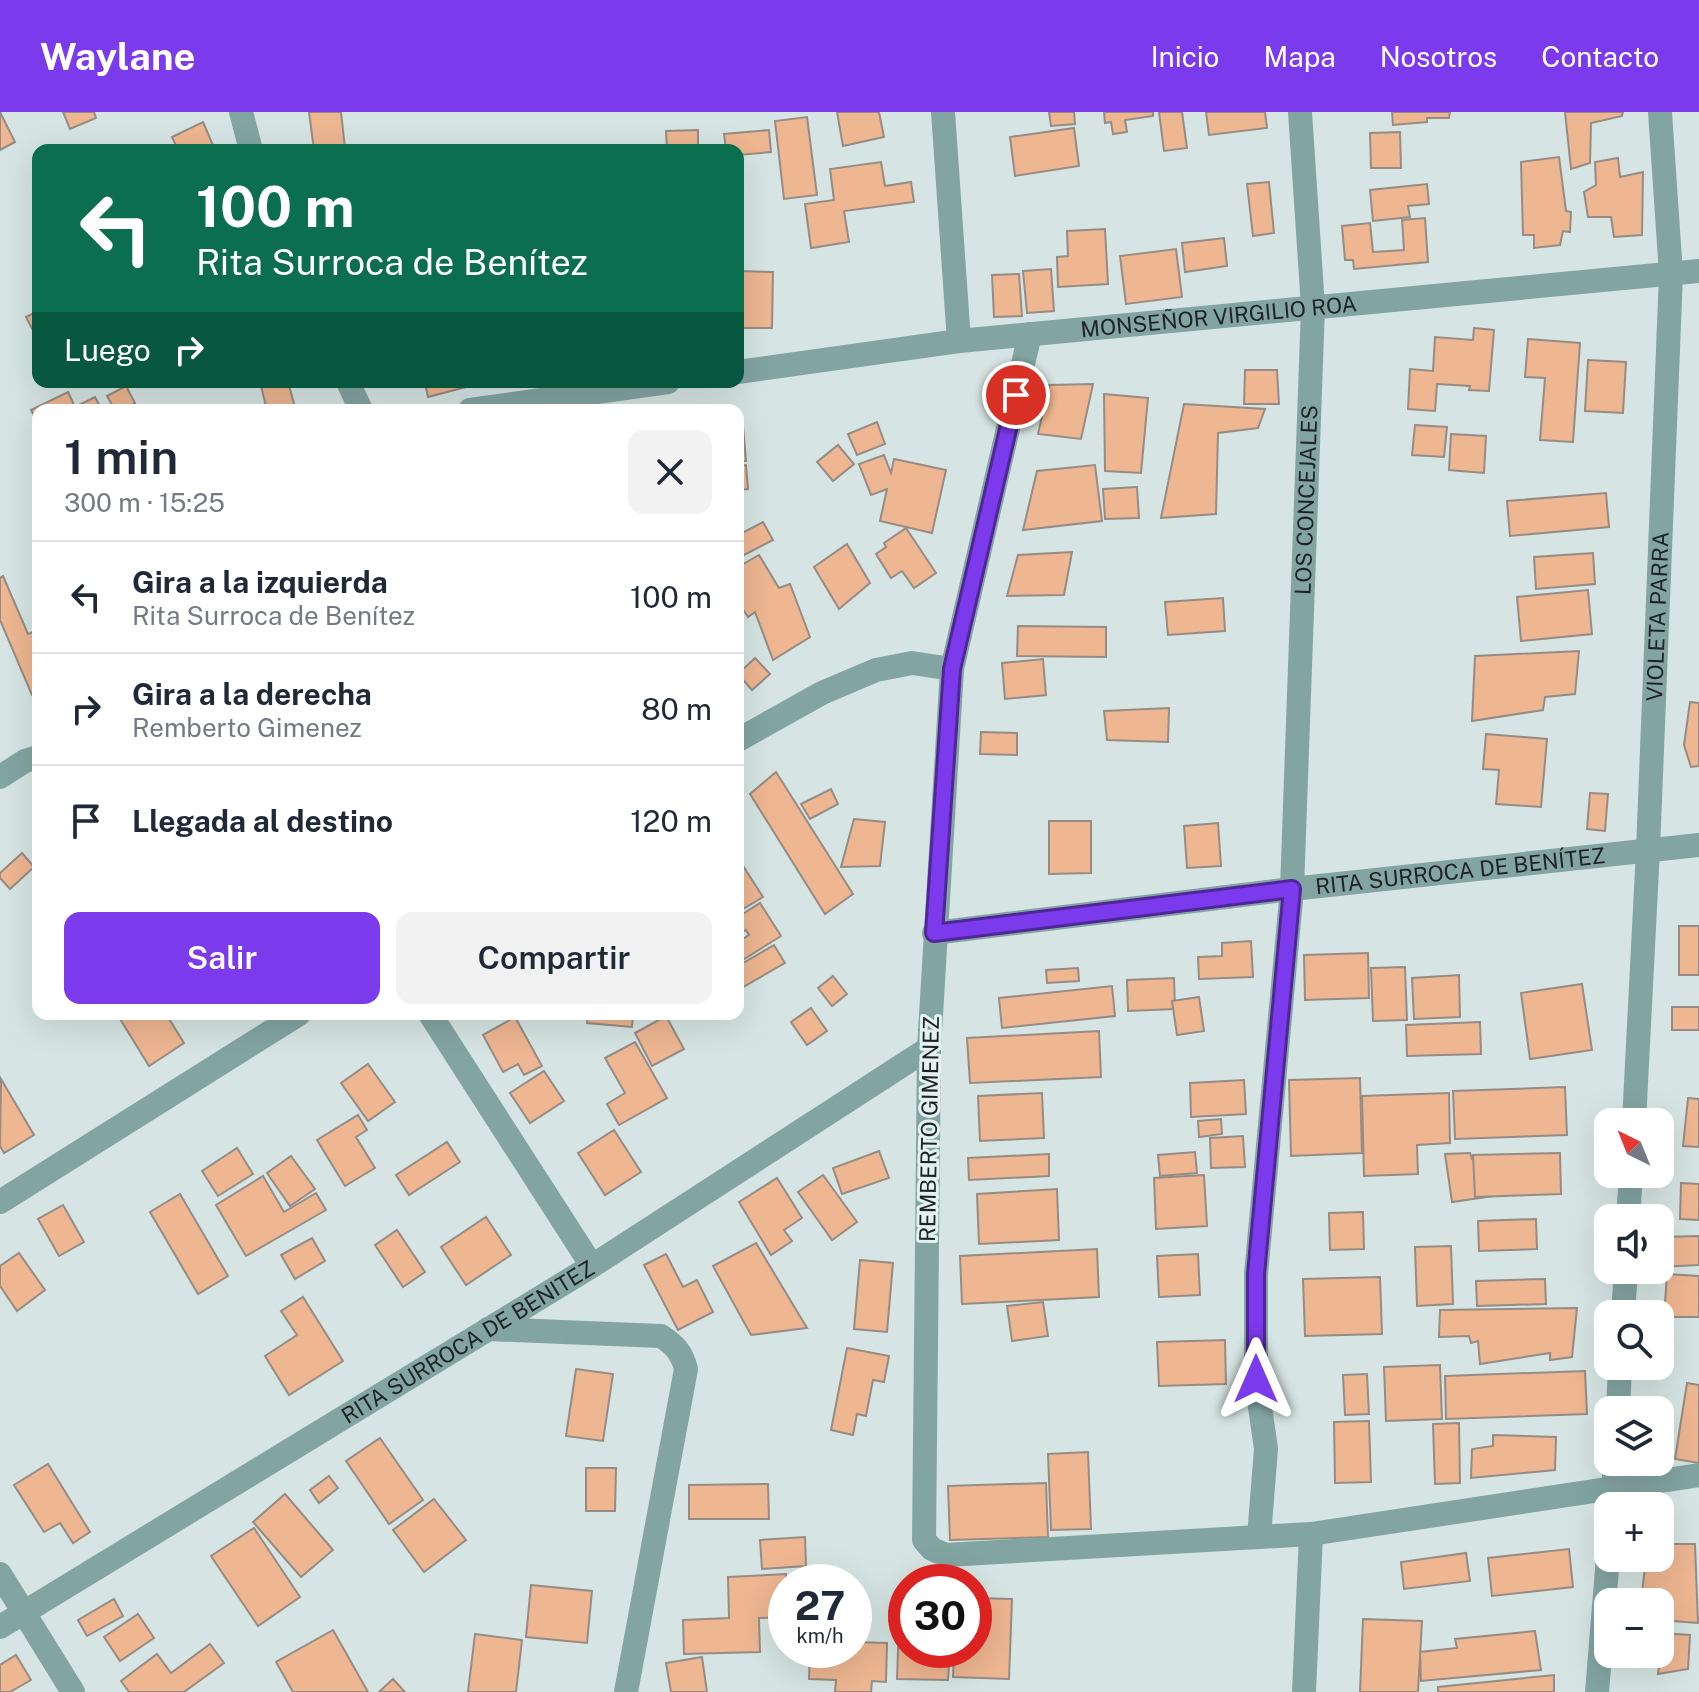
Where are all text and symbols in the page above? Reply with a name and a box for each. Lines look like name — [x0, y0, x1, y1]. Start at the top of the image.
text: Waylane — [40, 34, 195, 79]
text: Inicio — [1151, 40, 1219, 73]
text: Mapa — [1263, 40, 1336, 73]
text: Nosotros — [1380, 40, 1497, 73]
text: Contacto — [1541, 40, 1659, 73]
text: 100 m — [196, 174, 355, 240]
icon: left — [64, 176, 168, 280]
text: Rita Surroca de Benítez — [196, 241, 588, 283]
street label: MONSEÑOR VIRGILIO ROA — [1079, 290, 1358, 342]
icon: right — [167, 328, 211, 372]
text: Luego — [64, 332, 151, 368]
pin — [982, 361, 1050, 429]
icon: arrive — [994, 373, 1038, 417]
street label: LOS CONCEJALES — [1290, 404, 1322, 595]
text: 1 min — [64, 428, 178, 485]
button: close — [628, 430, 712, 514]
text: 300 m · 15:25 — [64, 487, 225, 518]
street label: VIOLETA PARRA — [1641, 531, 1674, 702]
text: Gira a la izquierda — [132, 564, 388, 600]
icon: left — [64, 575, 108, 619]
text: 100 m — [630, 579, 712, 615]
text: Rita Surroca de Benítez — [132, 600, 415, 631]
text: Gira a la derecha — [132, 676, 372, 712]
icon: right — [64, 687, 108, 731]
text: 80 m — [641, 691, 712, 727]
text: Remberto Gimenez — [132, 712, 362, 743]
icon: arrive — [64, 799, 108, 843]
text: Llegada al destino — [132, 803, 393, 839]
text: 120 m — [630, 803, 712, 839]
street label: RITA SURROCA DE BENÍTEZ — [1314, 842, 1607, 899]
button: Salir — [64, 912, 380, 1004]
button: Compartir — [396, 912, 712, 1004]
street label: REMBERTO GIMENEZ — [914, 1016, 944, 1242]
north arrow — [1594, 1108, 1674, 1188]
map controls — [1594, 1108, 1674, 1668]
button: sound — [1594, 1204, 1674, 1284]
street label: RITA SURROCA DE BENITEZ — [337, 1255, 599, 1429]
button: search — [1594, 1300, 1674, 1380]
position arrow — [1214, 1337, 1298, 1421]
button: layers — [1594, 1396, 1674, 1476]
button: + — [1594, 1492, 1674, 1572]
speed limit sign: 30 — [888, 1564, 992, 1668]
text: 27 — [795, 1582, 845, 1629]
button: − — [1594, 1588, 1674, 1668]
text: km/h — [796, 1624, 844, 1648]

